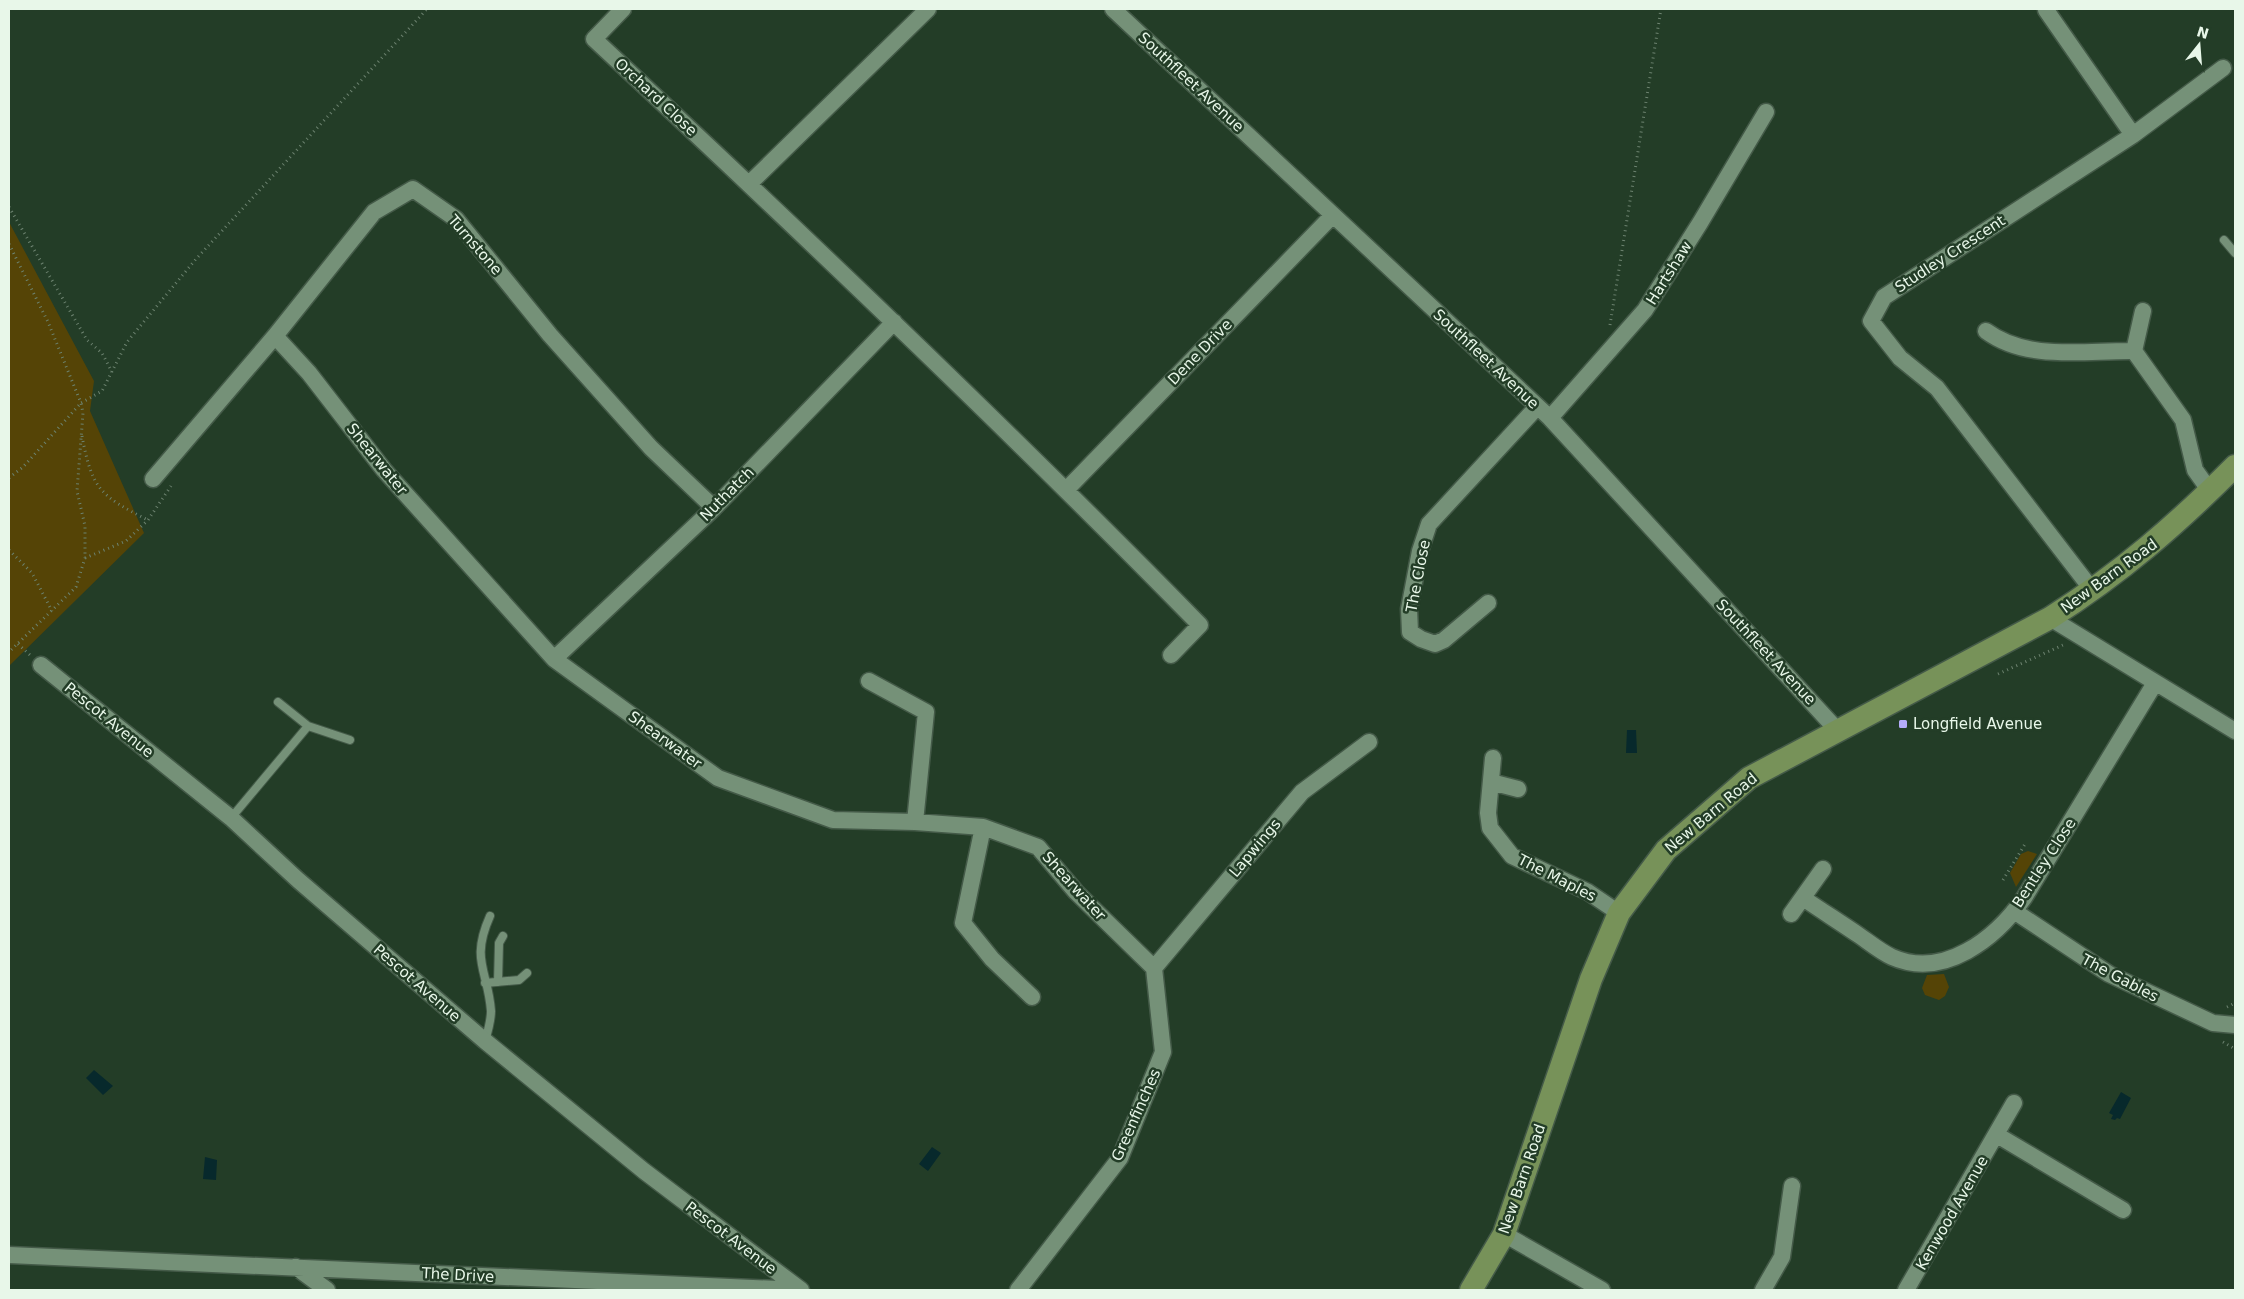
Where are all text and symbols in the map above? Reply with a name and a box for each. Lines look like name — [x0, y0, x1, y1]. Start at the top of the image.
north arrow — [2174, 20, 2224, 70]
text: N — [2195, 23, 2211, 42]
street label: Southfleet Avenue — [1134, 28, 1248, 136]
street label: Orchard Close — [611, 54, 701, 140]
street label: Turnstone — [443, 211, 506, 279]
street label: Studley Crescent — [1892, 212, 2009, 296]
street label: Hartshaw — [1642, 238, 1696, 308]
street label: Southfleet Avenue — [1429, 305, 1543, 413]
street label: Dene Drive — [1164, 315, 1236, 389]
street label: Shearwater — [343, 420, 412, 499]
street label: Nuthatch — [696, 463, 758, 525]
street label: New Barn Road — [2057, 535, 2161, 617]
street label: The Close — [1402, 538, 1434, 615]
street label: Southfleet Avenue — [1712, 595, 1820, 709]
street label: Pescot Avenue — [61, 679, 157, 761]
street label: Shearwater — [625, 707, 706, 773]
place label: Longfield Avenue — [1913, 715, 2042, 733]
marker: Longfield Avenue — [1897, 718, 1909, 730]
street label: New Barn Road — [1661, 769, 1761, 857]
street label: Lapwings — [1225, 815, 1285, 881]
street label: Bentley Close — [2008, 815, 2080, 911]
street label: Shearwater — [1038, 848, 1110, 925]
street label: The Maples — [1514, 850, 1599, 906]
street label: Pescot Avenue — [370, 940, 464, 1026]
street label: The Gables — [2078, 950, 2162, 1006]
street label: Greenfinches — [1108, 1066, 1164, 1164]
street label: New Barn Road — [1495, 1122, 1549, 1236]
street label: Kenwood Avenue — [1912, 1153, 1992, 1273]
street label: Pescot Avenue — [682, 1198, 780, 1278]
street label: The Drive — [420, 1264, 495, 1286]

